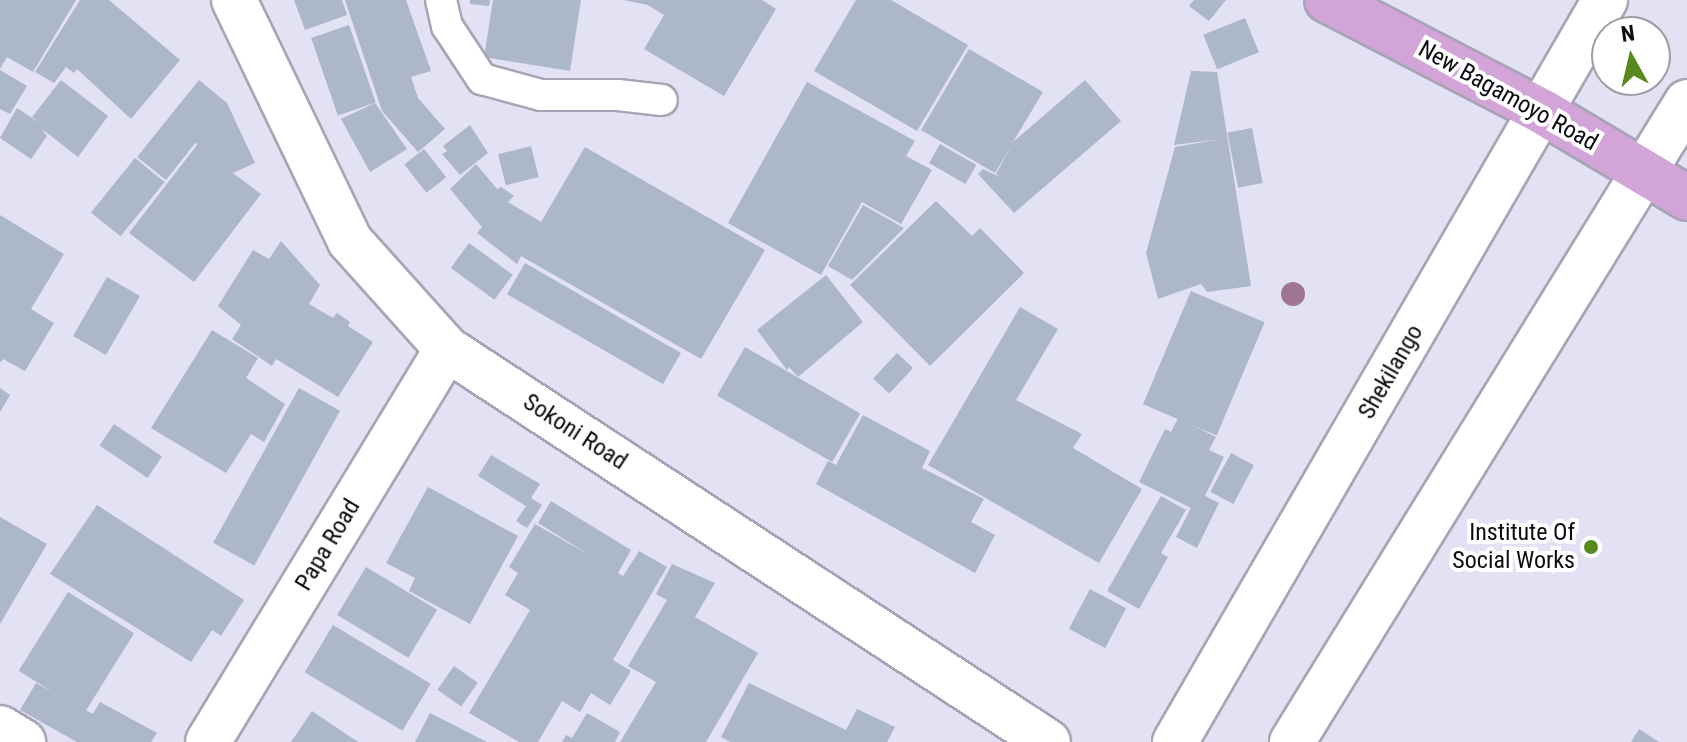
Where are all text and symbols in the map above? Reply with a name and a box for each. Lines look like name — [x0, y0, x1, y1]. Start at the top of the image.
north arrow — [1591, 16, 1671, 96]
text: N — [1619, 20, 1636, 47]
street label: New Bagamoyo Road — [1413, 35, 1603, 157]
street label: Shekilango — [1352, 320, 1430, 424]
street label: Sokoni Road — [518, 388, 632, 476]
street label: Papa Road — [289, 494, 367, 596]
place label: Institute Of Social Works — [1452, 519, 1575, 575]
marker: Institute Of Social Works — [1582, 538, 1600, 556]

